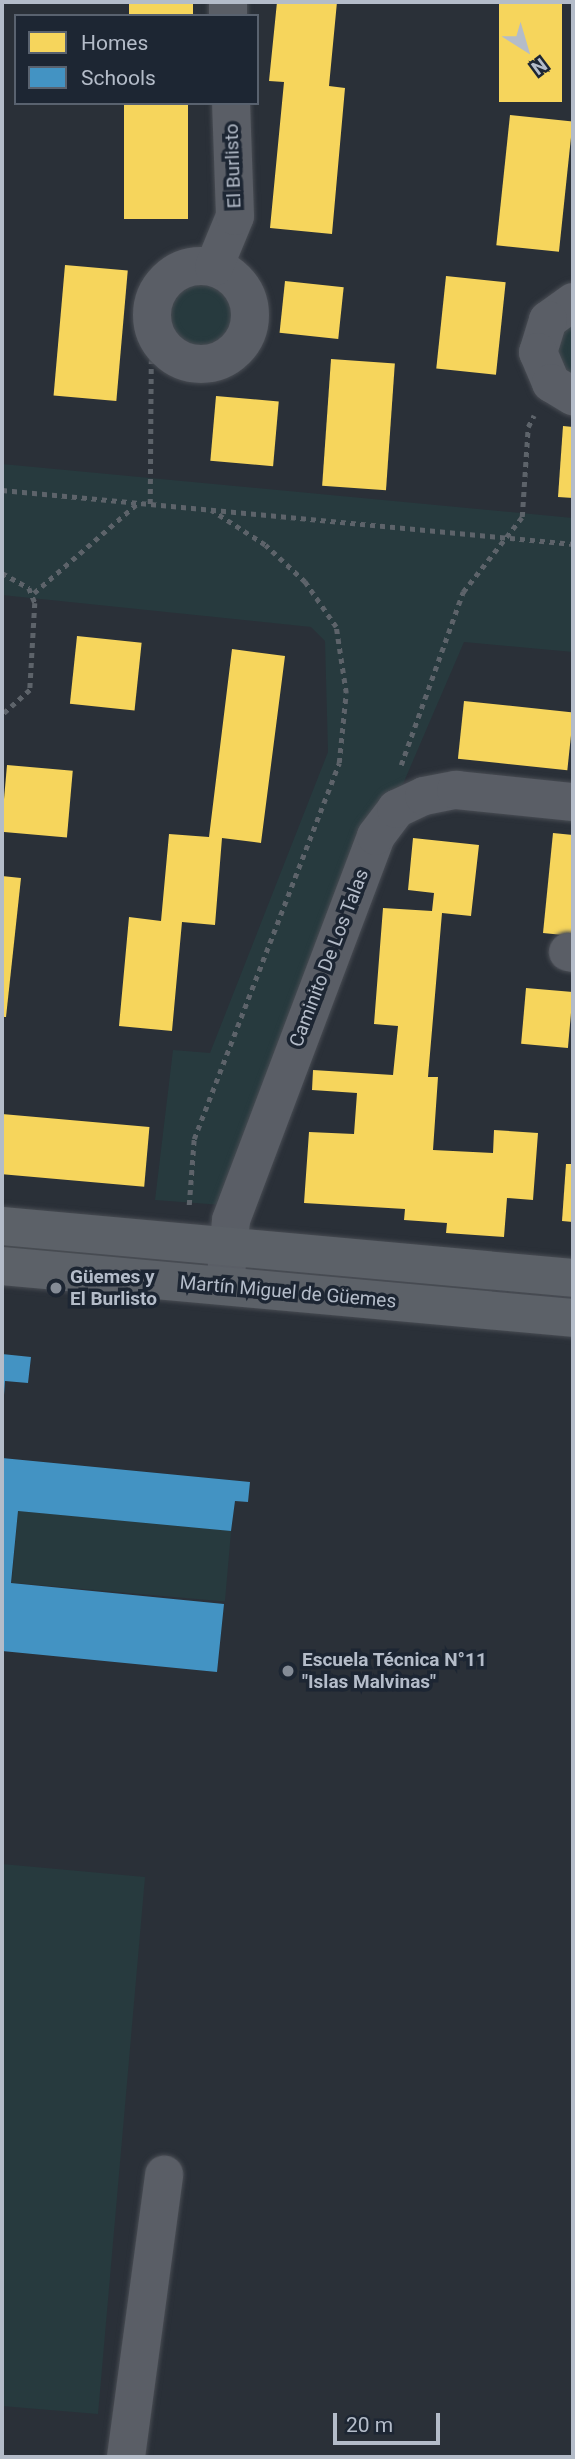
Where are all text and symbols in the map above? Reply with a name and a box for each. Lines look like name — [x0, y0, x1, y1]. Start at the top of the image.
legend — [14, 14, 259, 105]
north arrow — [491, 14, 561, 84]
text: Homes — [81, 31, 148, 55]
text: N — [527, 53, 551, 79]
text: Schools — [81, 66, 156, 90]
street label: El Burlisto — [220, 123, 246, 209]
street label: Caminito De Los Talas — [285, 866, 373, 1050]
place label: Güemes y El Burlisto — [70, 1266, 157, 1310]
street label: Martín Miguel de Güemes — [179, 1271, 397, 1313]
marker: Güemes y El Burlisto — [48, 1280, 64, 1296]
place label: Escuela Técnica N°11 "Islas Malvinas" — [302, 1649, 487, 1693]
marker: Escuela Técnica N°11 "Islas Malvinas" — [280, 1663, 296, 1679]
scale bar — [337, 2400, 444, 2444]
text: 20 m — [346, 2413, 393, 2437]

